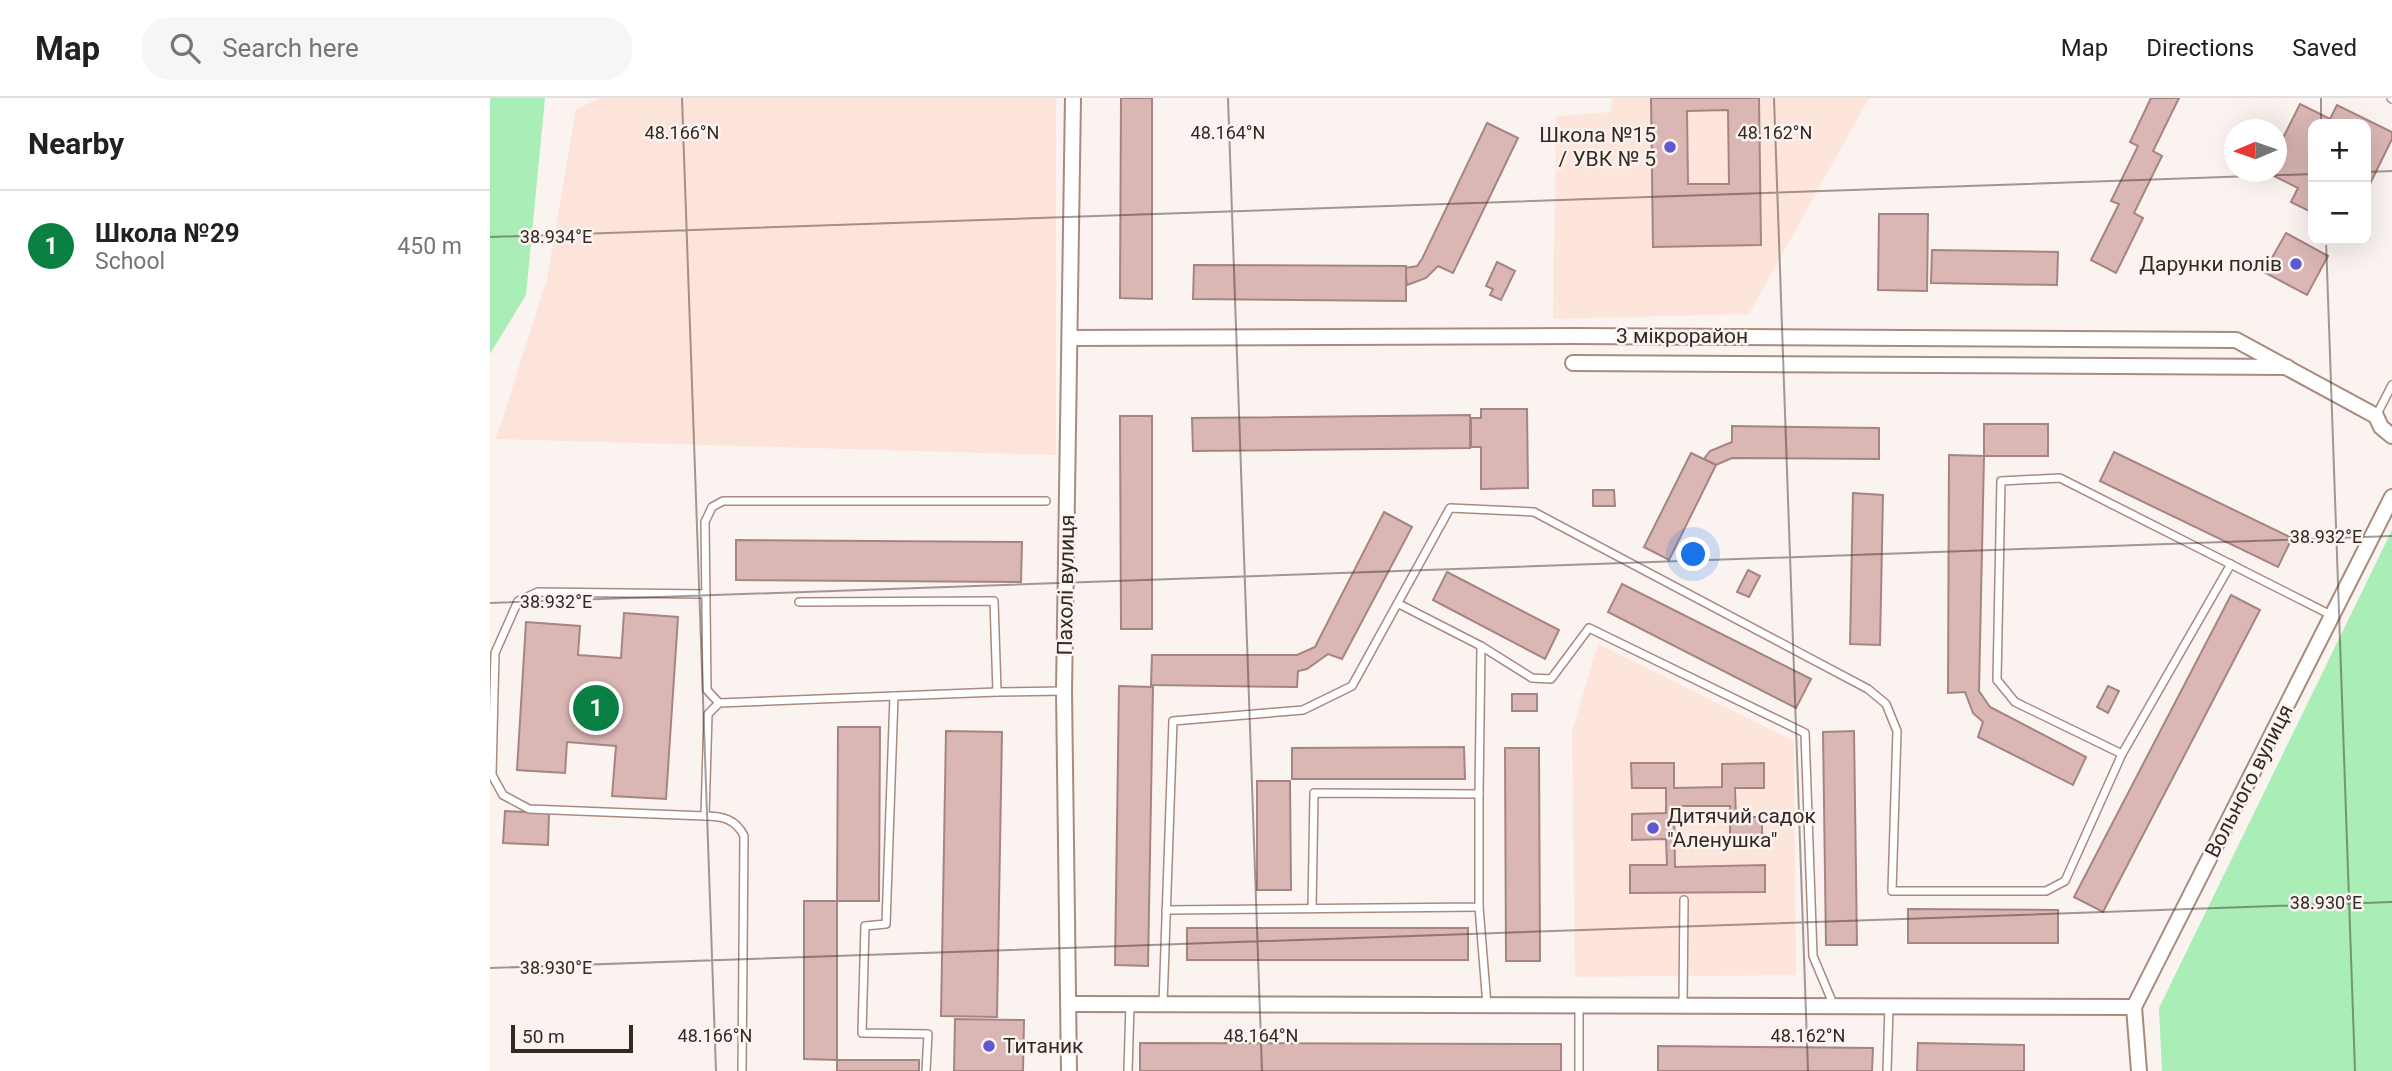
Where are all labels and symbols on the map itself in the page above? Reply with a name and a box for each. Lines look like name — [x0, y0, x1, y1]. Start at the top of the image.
north arrow — [2224, 119, 2287, 182]
text: 48.166°N — [645, 122, 719, 143]
text: 48.164°N — [1191, 122, 1265, 143]
text: 48.162°N — [1738, 122, 1812, 143]
place label: Школа №15 / УВК № 5 — [1539, 123, 1656, 171]
marker: Школа №15 / УВК № 5 — [1662, 139, 1678, 155]
text: 38.934°E — [520, 226, 592, 247]
place label: Дарунки полів — [2139, 252, 2282, 276]
marker: Дарунки полів — [2288, 256, 2304, 272]
street label: 3 мікрорайон — [1616, 324, 1748, 348]
street label: Пахолі вулиця — [1053, 514, 1079, 656]
text: 38.932°E — [2290, 526, 2362, 547]
your location — [1676, 537, 1710, 571]
text: 38.932°E — [520, 591, 592, 612]
pin: 1 — [573, 682, 619, 734]
street label: Вольного вулиця — [2200, 701, 2298, 861]
place label: Дитячий садок "Аленушка" — [1667, 804, 1816, 852]
marker: Дитячий садок "Аленушка" — [1645, 820, 1661, 836]
text: 38.930°E — [2290, 892, 2362, 913]
text: 38.930°E — [520, 957, 592, 978]
scale bar — [511, 1022, 634, 1054]
text: 48.166°N — [678, 1025, 752, 1046]
text: 48.164°N — [1224, 1025, 1298, 1046]
text: 48.162°N — [1771, 1025, 1845, 1046]
place label: Титаник — [1003, 1034, 1084, 1058]
marker: Титаник — [981, 1038, 997, 1054]

